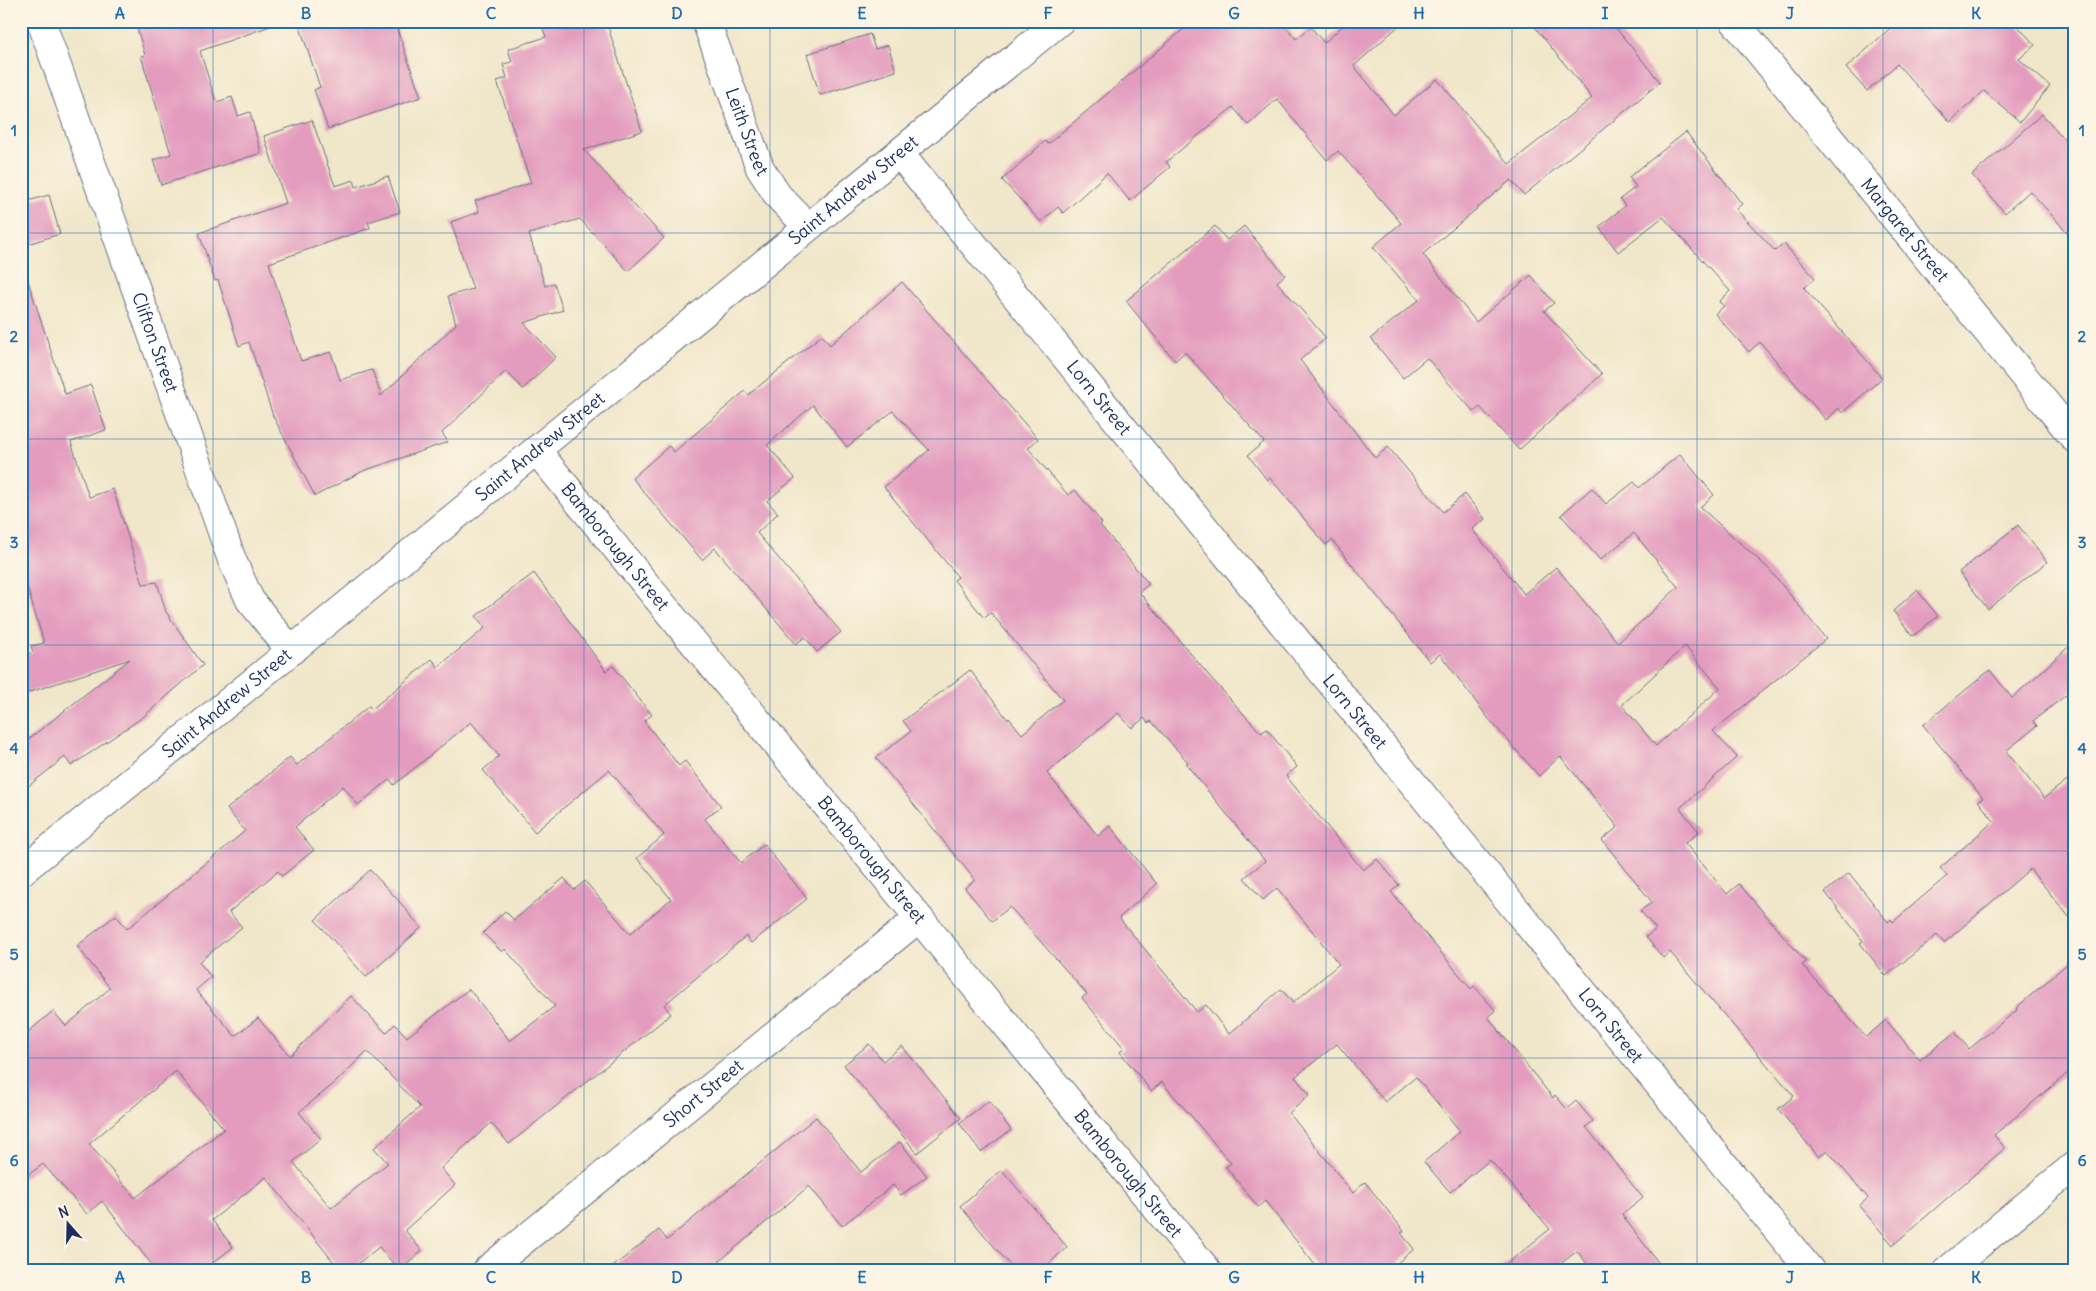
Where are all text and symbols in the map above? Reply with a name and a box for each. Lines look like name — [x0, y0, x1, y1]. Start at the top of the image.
text: A — [115, 3, 125, 23]
text: B — [301, 3, 312, 23]
text: C — [486, 3, 497, 23]
text: D — [671, 3, 683, 23]
text: E — [857, 3, 867, 23]
text: F — [1043, 3, 1053, 23]
text: G — [1228, 3, 1240, 23]
text: H — [1413, 3, 1425, 23]
text: I — [1602, 3, 1609, 23]
text: J — [1786, 3, 1795, 23]
text: K — [1971, 3, 1981, 23]
street label: Leith Street — [721, 85, 774, 180]
text: 1 — [11, 120, 17, 140]
text: 1 — [2079, 120, 2085, 140]
street label: Saint Andrew Street — [784, 130, 923, 250]
street label: Margaret Street — [1856, 173, 1954, 286]
street label: Clifton Street — [127, 289, 184, 396]
text: 2 — [10, 326, 19, 346]
text: 2 — [2078, 326, 2087, 346]
street label: Lorn Street — [1062, 355, 1136, 440]
street label: Saint Andrew Street — [470, 387, 609, 506]
street label: Bamborough Street — [556, 478, 675, 615]
text: 3 — [9, 532, 19, 552]
text: 3 — [2077, 532, 2087, 552]
street label: Saint Andrew Street — [157, 643, 296, 763]
street label: Lorn Street — [1318, 669, 1392, 754]
text: 4 — [9, 738, 19, 758]
text: 4 — [2077, 738, 2087, 758]
street label: Bamborough Street — [813, 791, 931, 928]
text: 5 — [9, 944, 19, 964]
text: 5 — [2077, 944, 2087, 964]
street label: Lorn Street — [1574, 983, 1648, 1067]
street label: Short Street — [658, 1054, 748, 1133]
street label: Bamborough Street — [1069, 1105, 1188, 1242]
text: 6 — [9, 1150, 19, 1170]
text: 6 — [2077, 1150, 2087, 1170]
north arrow — [42, 1198, 92, 1248]
text: N — [56, 1202, 71, 1222]
text: A — [115, 1267, 125, 1287]
text: B — [301, 1267, 312, 1287]
text: C — [486, 1267, 497, 1287]
text: D — [671, 1267, 683, 1287]
text: E — [857, 1267, 867, 1287]
text: F — [1043, 1267, 1053, 1287]
text: G — [1228, 1267, 1240, 1287]
text: H — [1413, 1267, 1425, 1287]
text: I — [1602, 1267, 1609, 1287]
text: J — [1786, 1267, 1795, 1287]
text: K — [1971, 1267, 1981, 1287]

